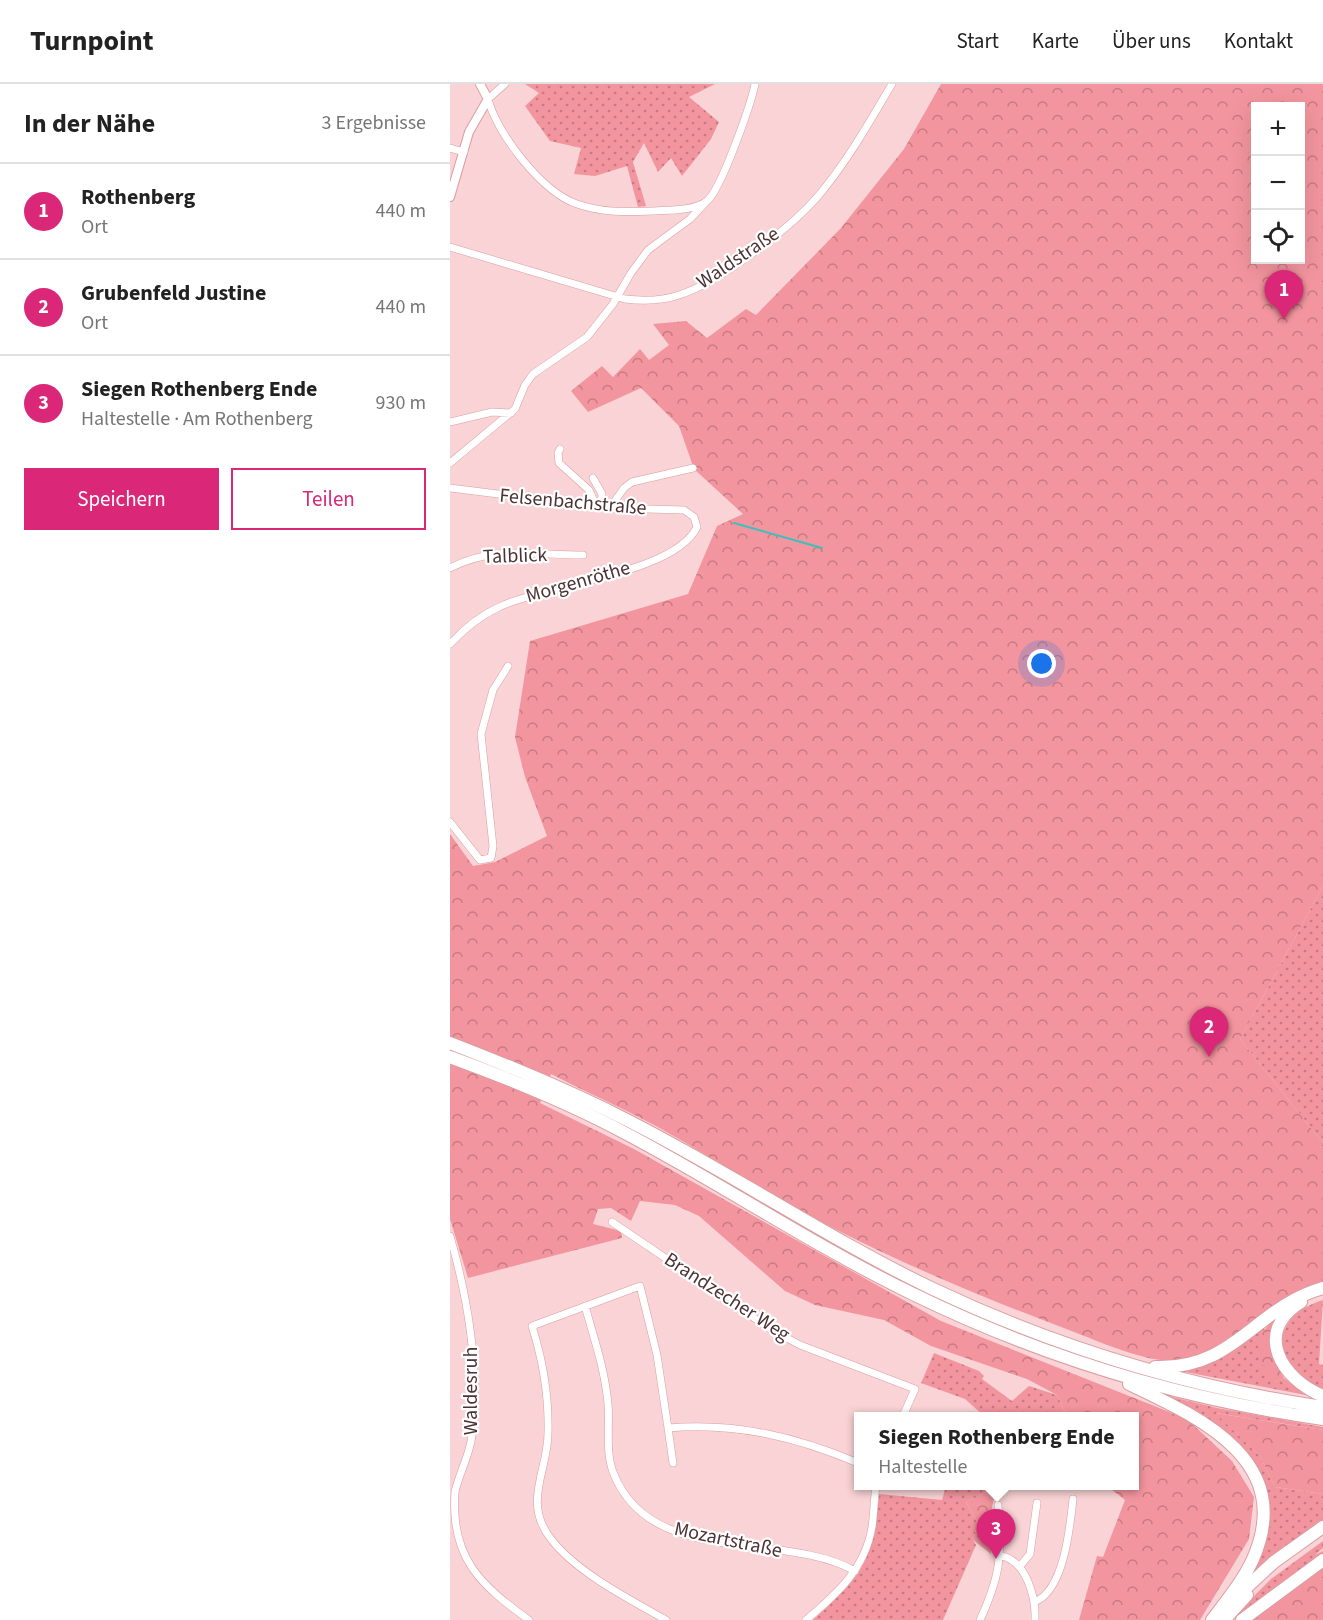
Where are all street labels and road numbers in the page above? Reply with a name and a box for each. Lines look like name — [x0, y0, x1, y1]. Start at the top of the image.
street label: Waldstraße — [691, 220, 785, 296]
street label: Felsenbachstraße — [498, 482, 648, 522]
street label: Talblick — [482, 541, 548, 571]
street label: Morgenröthe — [522, 554, 634, 610]
street label: Brandzecher Weg — [659, 1246, 795, 1348]
street label: Waldesruh — [457, 1347, 485, 1435]
street label: Mozartstraße — [671, 1515, 785, 1565]

